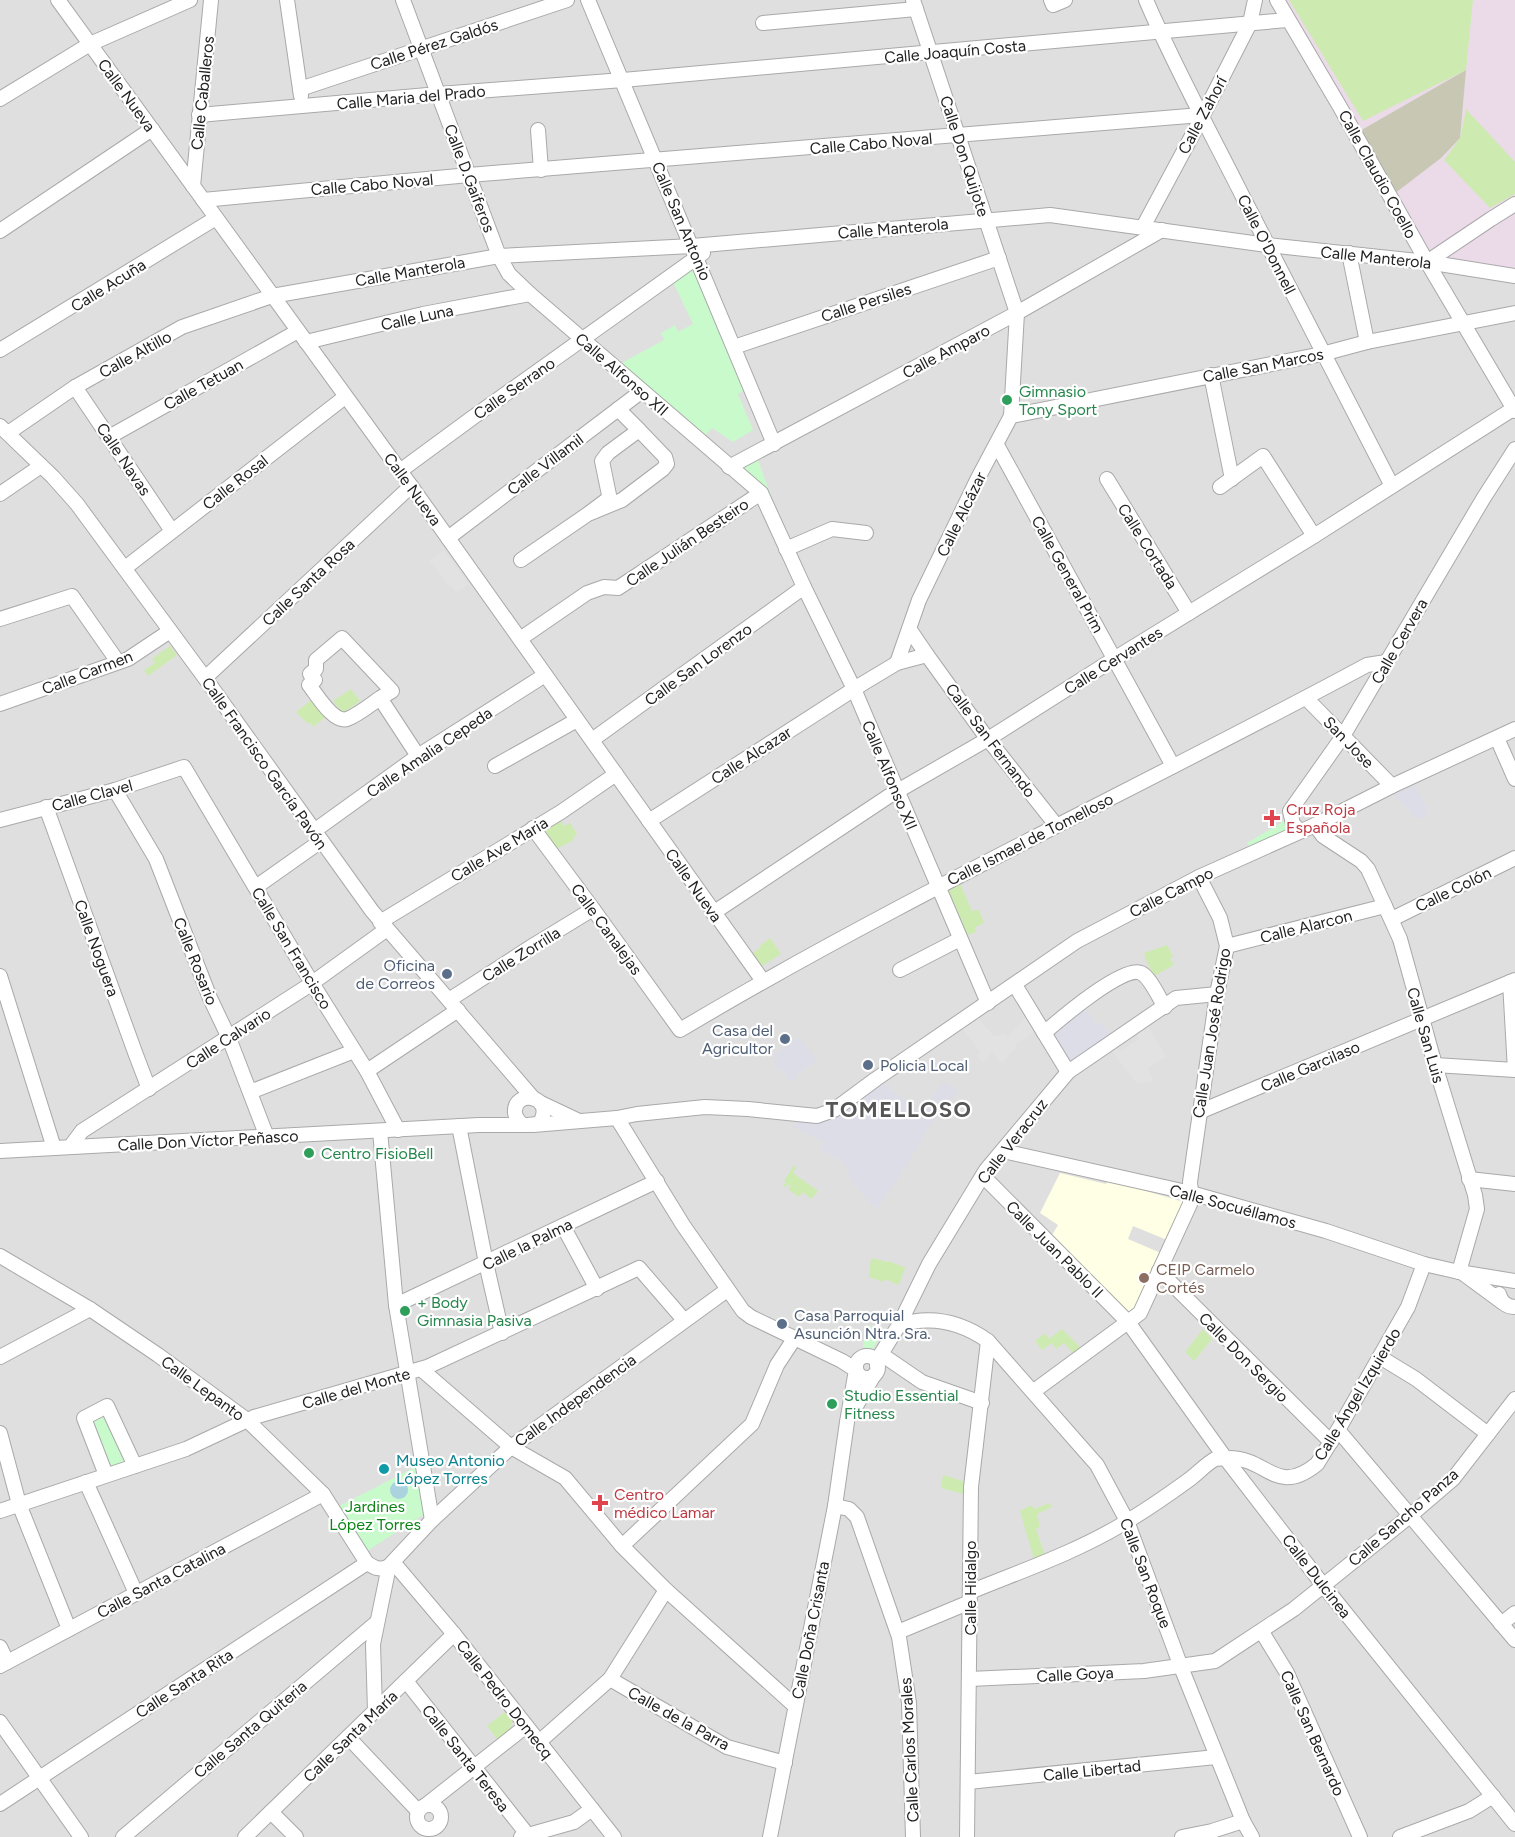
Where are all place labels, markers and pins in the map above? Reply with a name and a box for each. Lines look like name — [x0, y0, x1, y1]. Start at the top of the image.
place label: Gimnasio Tony Sport — [1019, 382, 1097, 419]
marker: Gimnasio Tony Sport — [1000, 393, 1014, 407]
place label: Cruz Roja Española — [1286, 800, 1355, 837]
marker: Cruz Roja Española — [1263, 809, 1281, 827]
place label: Oficina de Correos — [356, 956, 435, 993]
marker: Oficina de Correos — [440, 967, 454, 981]
place label: Casa del Agricultor — [702, 1021, 774, 1058]
marker: Casa del Agricultor — [778, 1032, 792, 1046]
place label: Policia Local — [880, 1056, 968, 1075]
marker: Policia Local — [861, 1058, 875, 1072]
place label: Centro FisioBell — [321, 1144, 433, 1163]
marker: Centro FisioBell — [302, 1146, 316, 1160]
place label: CEIP Carmelo Cortés — [1156, 1260, 1255, 1297]
marker: CEIP Carmelo Cortés — [1137, 1271, 1151, 1285]
place label: + Body Gimnasia Pasiva — [417, 1293, 532, 1330]
marker: + Body Gimnasia Pasiva — [398, 1304, 412, 1318]
place label: Casa Parroquial Asunción Ntra. Sra. — [794, 1306, 931, 1343]
marker: Casa Parroquial Asunción Ntra. Sra. — [775, 1317, 789, 1331]
place label: Studio Essential Fitness — [844, 1386, 959, 1423]
marker: Studio Essential Fitness — [825, 1397, 839, 1411]
place label: Museo Antonio López Torres — [396, 1451, 505, 1488]
marker: Museo Antonio López Torres — [377, 1462, 391, 1476]
place label: Centro médico Lamar — [614, 1485, 716, 1522]
marker: Centro médico Lamar — [591, 1494, 609, 1512]

